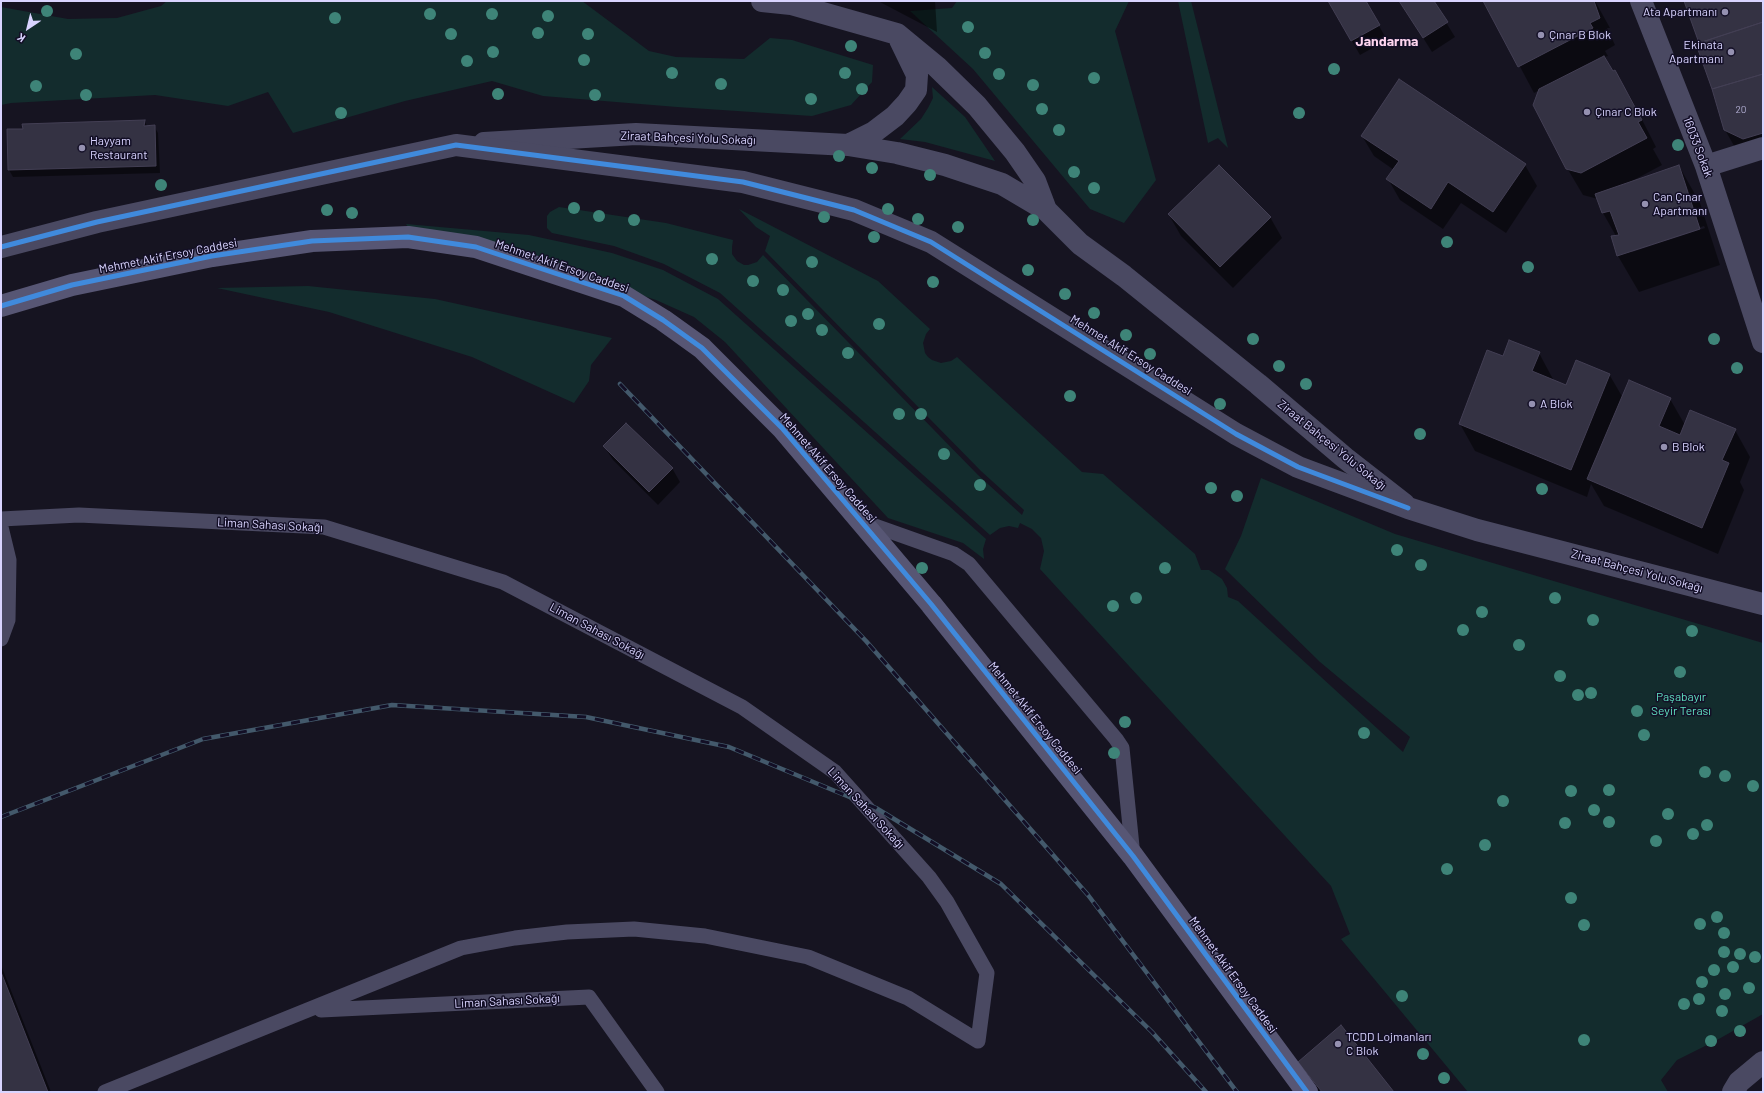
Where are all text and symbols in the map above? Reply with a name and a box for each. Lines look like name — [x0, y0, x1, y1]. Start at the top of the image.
place label: Ata Apartmanı — [1643, 5, 1717, 19]
marker: Ata Apartmanı — [1720, 7, 1730, 17]
north arrow — [8, 8, 48, 48]
place label: Çınar B Blok — [1549, 28, 1611, 42]
marker: Çınar B Blok — [1536, 30, 1546, 40]
text: K — [14, 31, 27, 46]
district label: Jandarma — [1356, 33, 1418, 49]
place label: Ekinata Apartmanı — [1669, 38, 1723, 66]
marker: Ekinata Apartmanı — [1726, 47, 1736, 57]
house number: 20 — [1735, 104, 1747, 116]
place label: Çınar C Blok — [1595, 105, 1657, 119]
marker: Çınar C Blok — [1582, 107, 1592, 117]
street label: 16033 Sokak — [1680, 115, 1716, 179]
street label: Ziraat Bahçesi Yolu Sokağı — [620, 128, 756, 148]
place label: Hayyam Restaurant — [90, 134, 148, 162]
marker: Hayyam Restaurant — [77, 143, 87, 153]
place label: Can Çınar Apartmanı — [1653, 190, 1707, 218]
marker: Can Çınar Apartmanı — [1640, 199, 1650, 209]
street label: Mehmet Akif Ersoy Caddesi — [98, 236, 238, 276]
street label: Mehmet Akif Ersoy Caddesi — [493, 236, 631, 296]
street label: Mehmet Akif Ersoy Caddesi — [1068, 312, 1194, 398]
street label: Ziraat Bahçesi Yolu Sokağı — [1275, 397, 1389, 493]
place label: A Blok — [1540, 397, 1573, 411]
marker: A Blok — [1527, 399, 1537, 409]
street label: Mehmet Akif Ersoy Caddesi — [776, 410, 880, 526]
place label: B Blok — [1672, 440, 1705, 454]
marker: B Blok — [1659, 442, 1669, 452]
street label: Liman Sahası Sokağı — [217, 515, 323, 535]
street label: Ziraat Bahçesi Yolu Sokağı — [1570, 547, 1704, 595]
street label: Liman Sahası Sokağı — [547, 600, 647, 662]
street label: Mehmet Akif Ersoy Caddesi — [985, 659, 1085, 777]
park label: Paşabayır Seyir Terası — [1651, 690, 1711, 718]
street label: Liman Sahası Sokağı — [825, 764, 907, 852]
street label: Mehmet Akif Ersoy Caddesi — [1186, 914, 1280, 1036]
street label: Liman Sahası Sokağı — [454, 991, 560, 1011]
place label: TCDD Lojmanları C Blok — [1346, 1030, 1431, 1058]
marker: TCDD Lojmanları C Blok — [1333, 1039, 1343, 1049]

